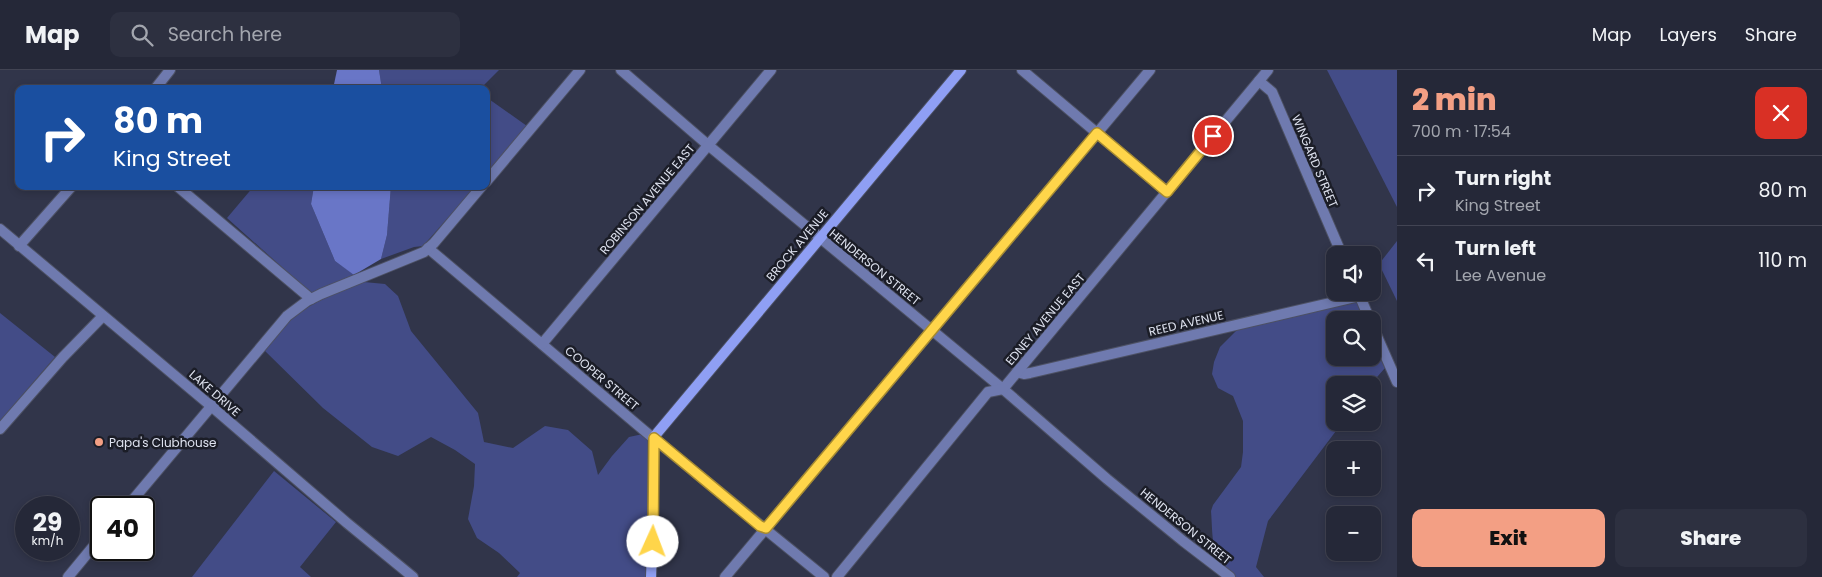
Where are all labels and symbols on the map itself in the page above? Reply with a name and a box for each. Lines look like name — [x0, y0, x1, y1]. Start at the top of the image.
street label: WINGARD STREET — [1288, 112, 1342, 210]
pin — [1192, 115, 1234, 157]
street label: ROBINSON AVENUE EAST — [596, 140, 699, 258]
street label: BROCK AVENUE — [762, 206, 832, 284]
street label: HENDERSON STREET — [826, 225, 924, 309]
street label: EDNEY AVENUE EAST — [1001, 269, 1089, 369]
street label: REED AVENUE — [1147, 306, 1225, 340]
street label: COOPER STREET — [562, 342, 643, 414]
street label: LAKE DRIVE — [186, 366, 244, 420]
place label: Papa's Clubhouse — [109, 434, 216, 451]
marker: Papa's Clubhouse — [93, 436, 105, 448]
street label: HENDERSON STREET — [1137, 484, 1235, 568]
speed limit sign: 40 — [90, 496, 155, 561]
position arrow — [626, 515, 678, 567]

